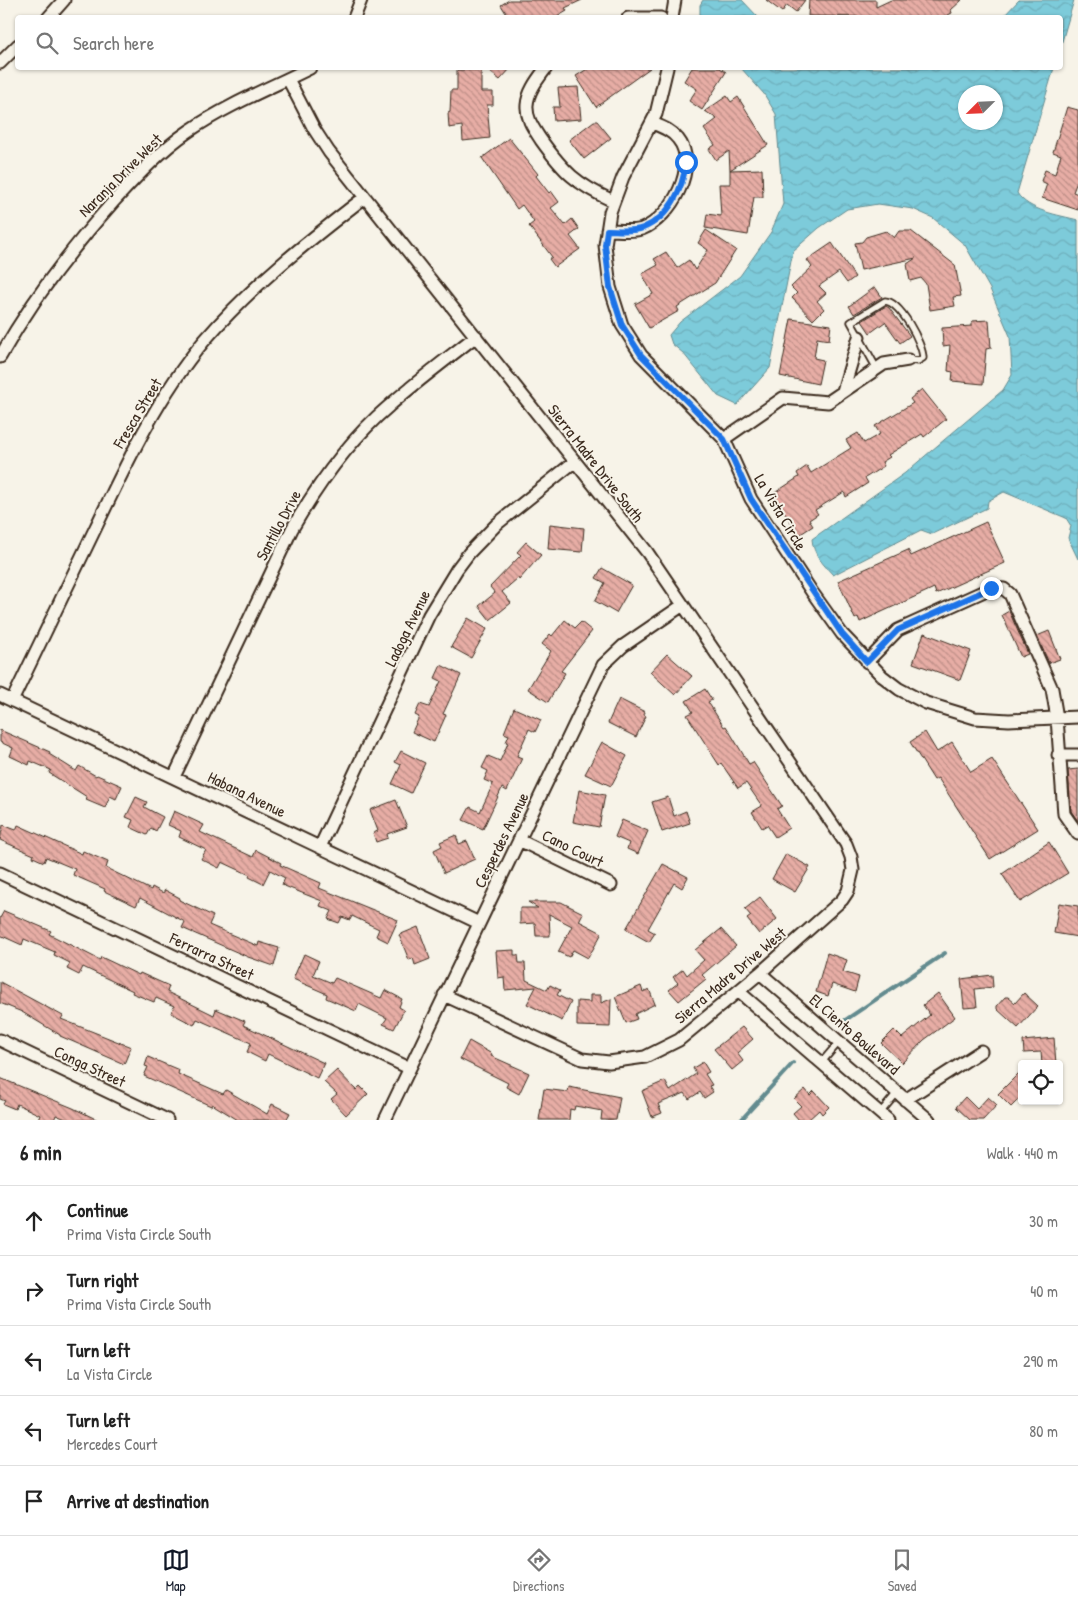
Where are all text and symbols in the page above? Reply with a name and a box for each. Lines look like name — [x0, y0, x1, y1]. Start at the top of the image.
search box — [15, 15, 1063, 70]
icon: search — [33, 29, 61, 57]
text: Search here — [73, 30, 154, 56]
north arrow — [958, 85, 1003, 130]
street label: Naranja Drive West — [73, 128, 167, 222]
route start — [675, 151, 698, 174]
street label: Fresca Street — [107, 373, 167, 453]
street label: Sierra Madre Drive South — [543, 399, 649, 527]
street label: La Vista Circle — [750, 470, 813, 555]
street label: Santillo Drive — [250, 485, 306, 564]
route end — [980, 577, 1003, 600]
street label: Ladoga Avenue — [379, 586, 435, 670]
street label: Habana Avenue — [204, 766, 290, 823]
street label: Cesperdes Avenue — [468, 788, 534, 891]
street label: Cano Court — [539, 824, 608, 872]
street label: Sierra Madre Drive West — [669, 921, 791, 1028]
street label: Ferrarra Street — [165, 926, 258, 985]
street label: El Ciento Boulevard — [805, 989, 905, 1079]
street label: Conga Street — [51, 1040, 130, 1092]
map controls — [1018, 1060, 1063, 1105]
button: locate — [1018, 1060, 1063, 1105]
text: 6 min — [20, 1138, 62, 1167]
text: Walk · 440 m — [987, 1142, 1058, 1164]
text: Continue — [67, 1197, 128, 1223]
icon: ahead — [20, 1207, 48, 1235]
text: 30 m — [1029, 1210, 1058, 1232]
text: Prima Vista Circle South — [67, 1223, 211, 1245]
text: Turn right — [67, 1267, 138, 1293]
icon: right — [20, 1277, 48, 1305]
text: 40 m — [1030, 1280, 1058, 1302]
text: Prima Vista Circle South — [67, 1293, 211, 1315]
text: Turn left — [67, 1337, 130, 1363]
icon: left — [20, 1347, 48, 1375]
text: 290 m — [1023, 1350, 1058, 1372]
text: La Vista Circle — [67, 1363, 152, 1385]
text: Turn left — [67, 1407, 130, 1433]
icon: left — [20, 1417, 48, 1445]
text: 80 m — [1029, 1420, 1058, 1442]
text: Mercedes Court — [67, 1433, 157, 1455]
icon: arrive — [20, 1487, 48, 1515]
text: Arrive at destination — [67, 1488, 209, 1514]
tab: Map — [162, 1546, 190, 1595]
tab: Directions — [513, 1546, 564, 1595]
tab: Saved — [888, 1546, 916, 1595]

